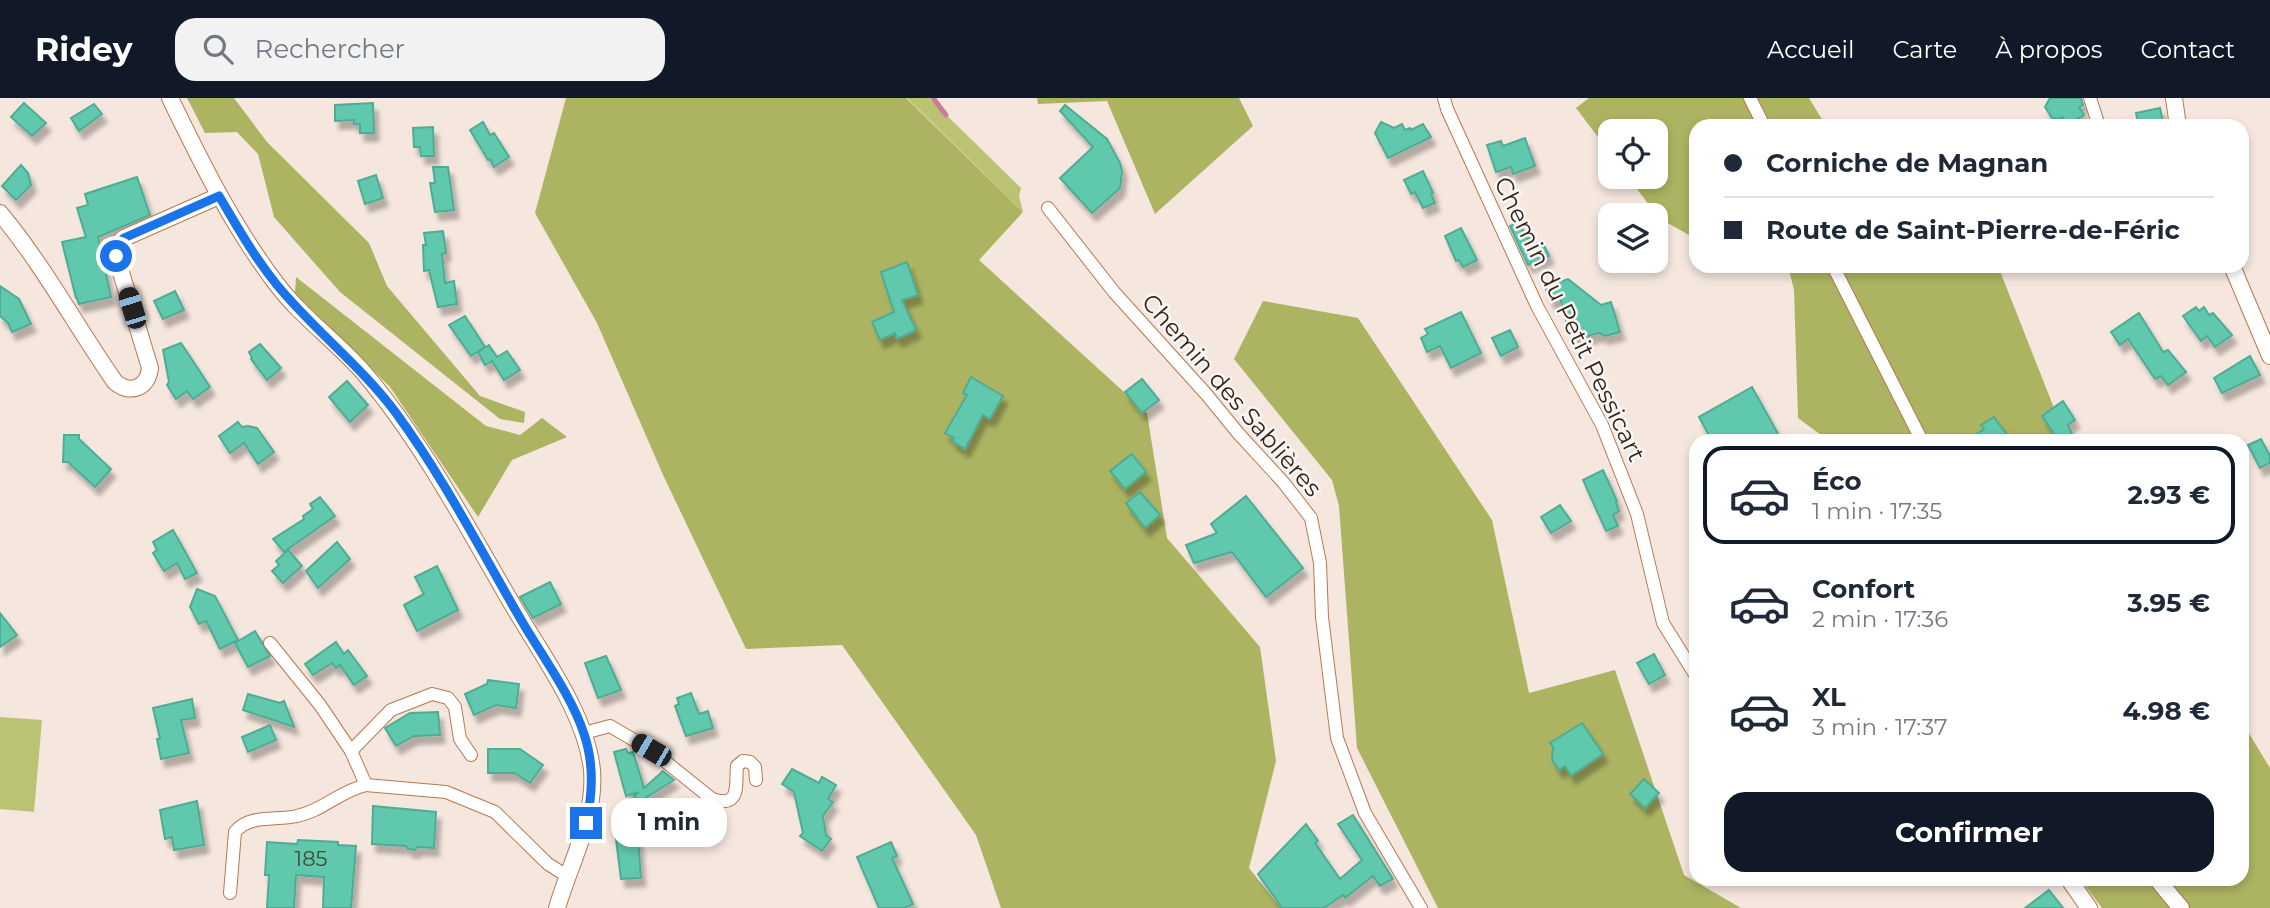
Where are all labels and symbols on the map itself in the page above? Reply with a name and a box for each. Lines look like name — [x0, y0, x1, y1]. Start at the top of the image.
street label: Chemin du Petit Pessicart — [1488, 172, 1652, 466]
route start — [100, 240, 132, 272]
car — [116, 285, 149, 331]
street label: Chemin des Sablières — [1136, 288, 1328, 502]
car — [628, 730, 675, 770]
callout: 1 min — [610, 798, 726, 848]
route end — [570, 807, 602, 839]
house number: 185 — [295, 846, 328, 871]

